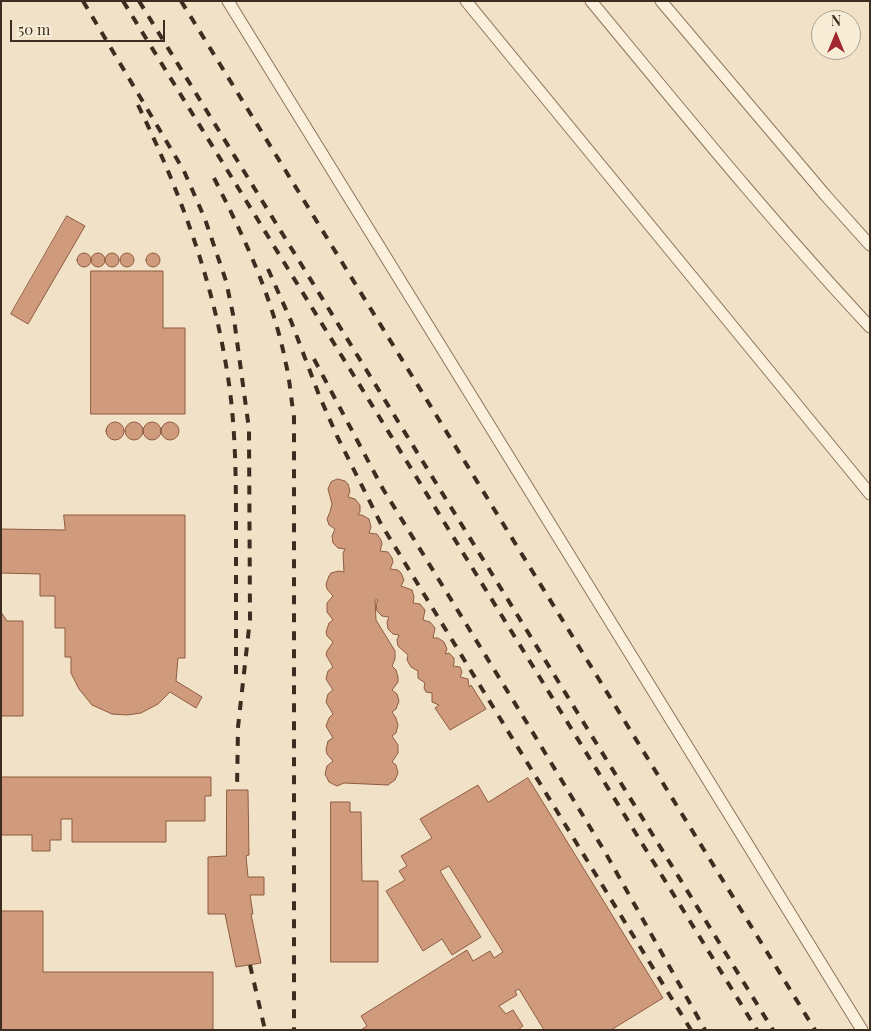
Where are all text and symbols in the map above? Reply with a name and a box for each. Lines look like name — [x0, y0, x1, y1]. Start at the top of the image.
scale bar — [12, 10, 168, 42]
north arrow — [811, 10, 861, 60]
text: N — [831, 11, 841, 30]
text: 50 m — [18, 19, 50, 39]

